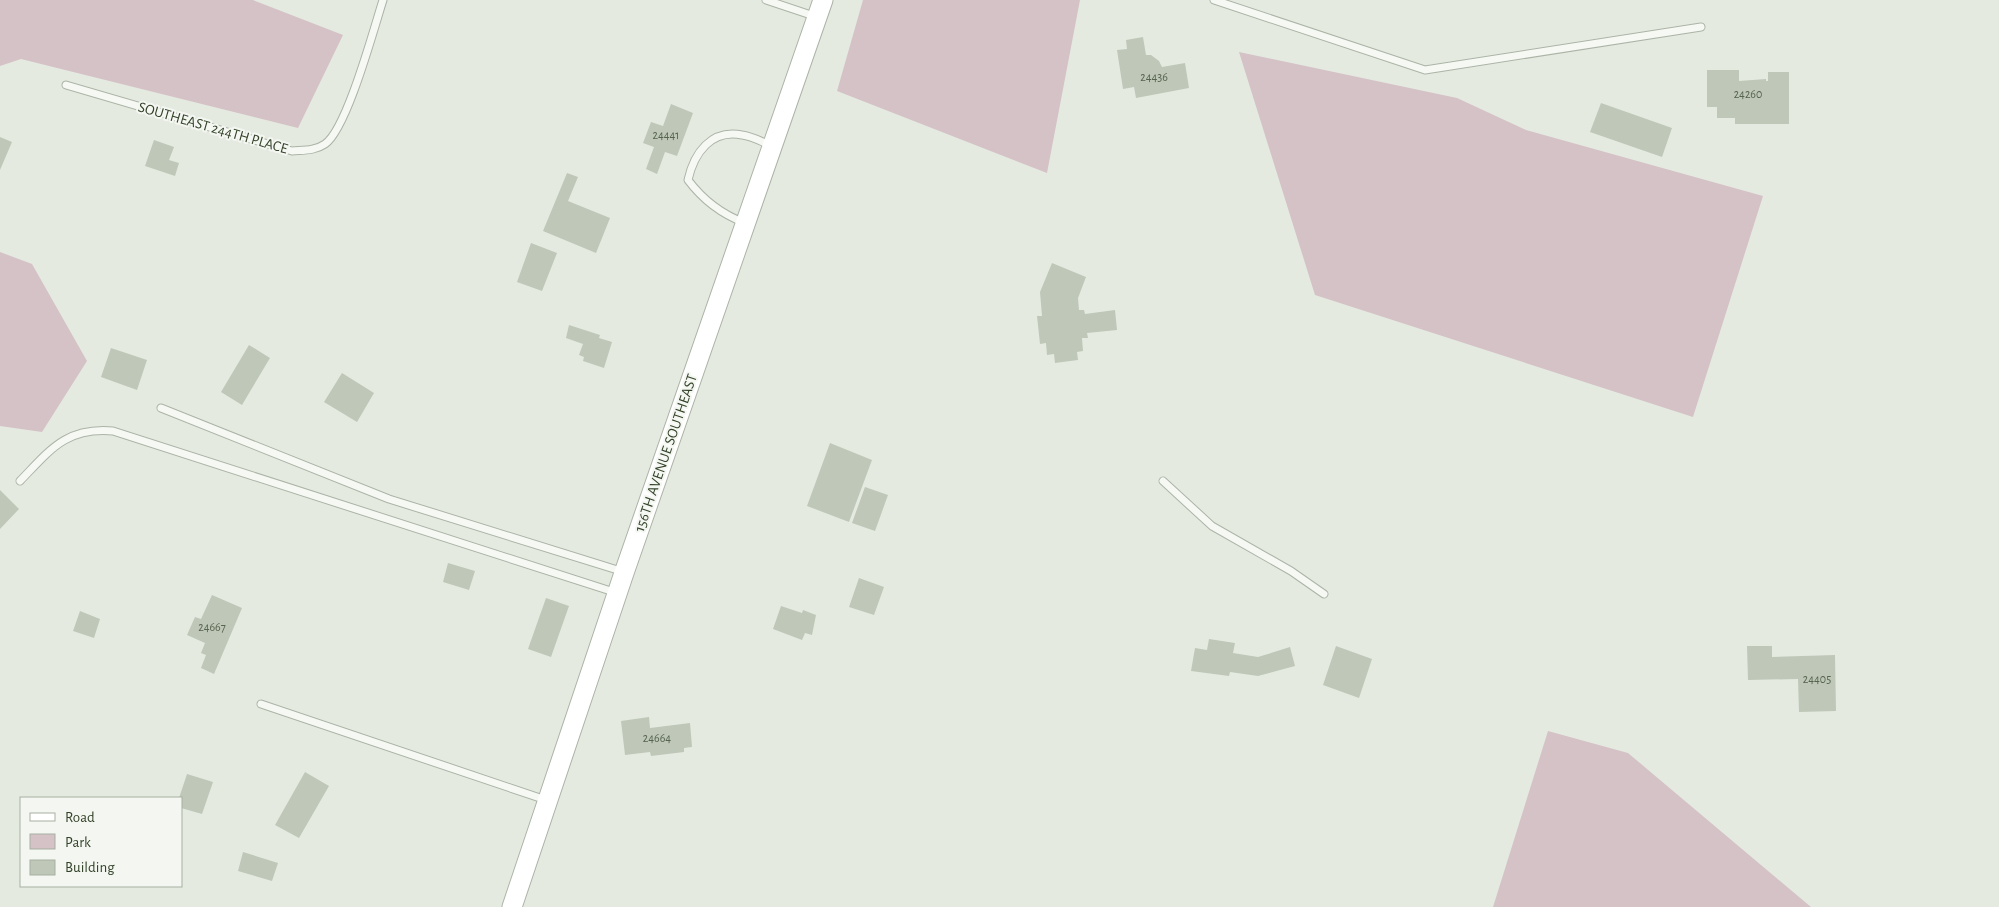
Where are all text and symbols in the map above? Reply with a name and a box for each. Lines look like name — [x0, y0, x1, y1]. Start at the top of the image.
house number: 24436 — [1140, 71, 1168, 83]
house number: 24260 — [1734, 88, 1762, 100]
street label: SOUTHEAST 244TH PLACE — [136, 99, 290, 157]
house number: 24441 — [653, 129, 679, 141]
street label: 156TH AVENUE SOUTHEAST — [632, 372, 700, 534]
house number: 24667 — [198, 621, 226, 633]
house number: 24405 — [1803, 673, 1831, 685]
house number: 24664 — [643, 732, 671, 744]
legend — [20, 797, 182, 887]
text: Road — [65, 810, 95, 825]
text: Park — [65, 835, 91, 850]
text: Building — [65, 860, 115, 875]

